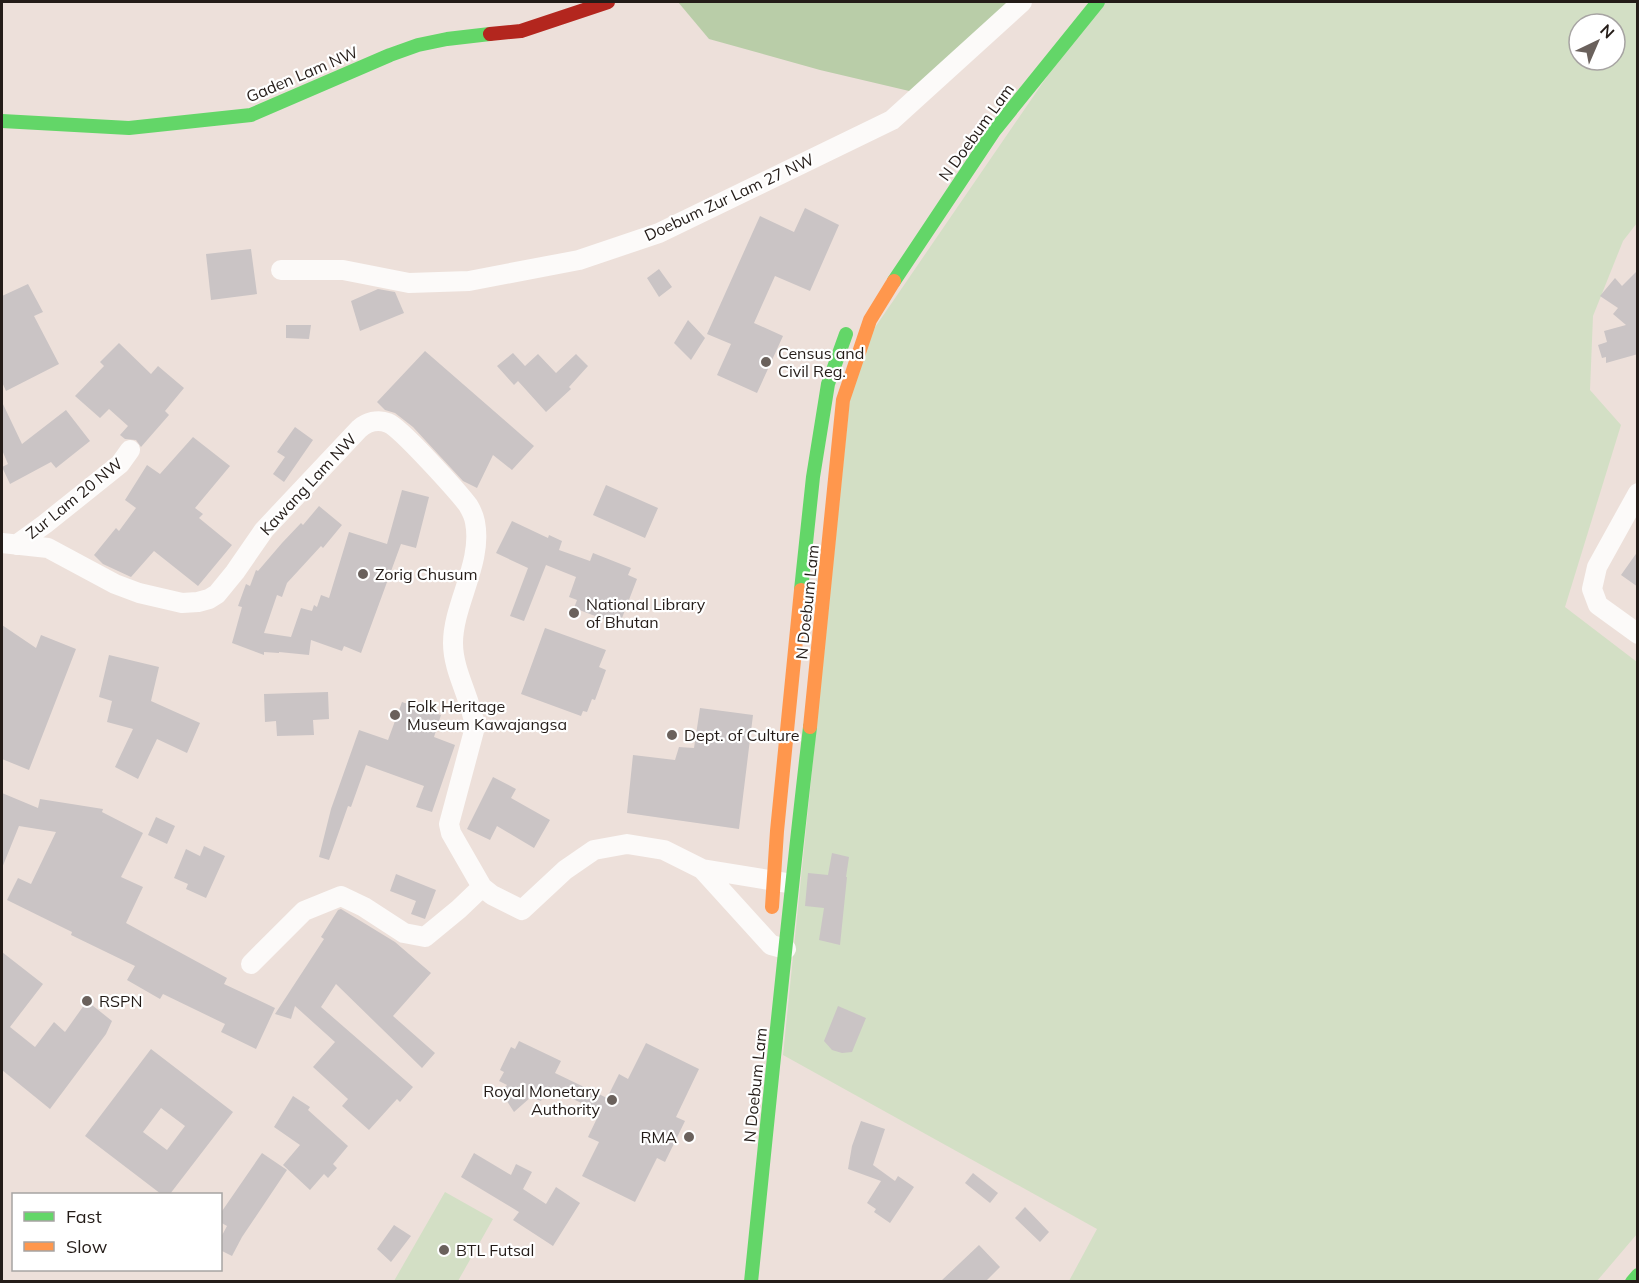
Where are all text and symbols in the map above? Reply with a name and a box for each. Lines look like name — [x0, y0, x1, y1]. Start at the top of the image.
north arrow — [1567, 12, 1627, 72]
text: N — [1596, 20, 1619, 43]
street label: Gaden Lam NW — [243, 41, 361, 107]
street label: N Doebum Lam — [934, 79, 1018, 185]
street label: Doebum Zur Lam 27 NW — [641, 149, 817, 245]
place label: Census and Civil Reg. — [778, 343, 864, 381]
marker: Census and Civil Reg. — [759, 355, 773, 369]
street label: Kawang Lam NW — [256, 429, 361, 539]
street label: Zur Lam 20 NW — [22, 453, 126, 543]
street label: N Doebum Lam — [791, 544, 823, 660]
place label: Zorig Chusum — [375, 564, 478, 584]
marker: Zorig Chusum — [356, 567, 370, 581]
place label: National Library of Bhutan — [586, 594, 706, 632]
marker: National Library of Bhutan — [567, 606, 581, 620]
place label: Folk Heritage Museum Kawajangsa — [407, 696, 567, 734]
marker: Folk Heritage Museum Kawajangsa — [388, 708, 402, 722]
place label: Dept. of Culture — [684, 725, 800, 745]
marker: Dept. of Culture — [665, 728, 679, 742]
place label: RSPN — [99, 991, 142, 1011]
marker: RSPN — [80, 994, 94, 1008]
street label: N Doebum Lam — [739, 1027, 771, 1143]
place label: Royal Monetary Authority — [483, 1081, 601, 1119]
marker: Royal Monetary Authority — [605, 1093, 619, 1107]
place label: RMA — [640, 1127, 677, 1147]
marker: RMA — [682, 1130, 696, 1144]
legend — [12, 1193, 222, 1271]
text: Fast — [66, 1205, 102, 1228]
text: Slow — [66, 1235, 108, 1258]
place label: BTL Futsal — [456, 1240, 534, 1260]
marker: BTL Futsal — [437, 1243, 451, 1257]

